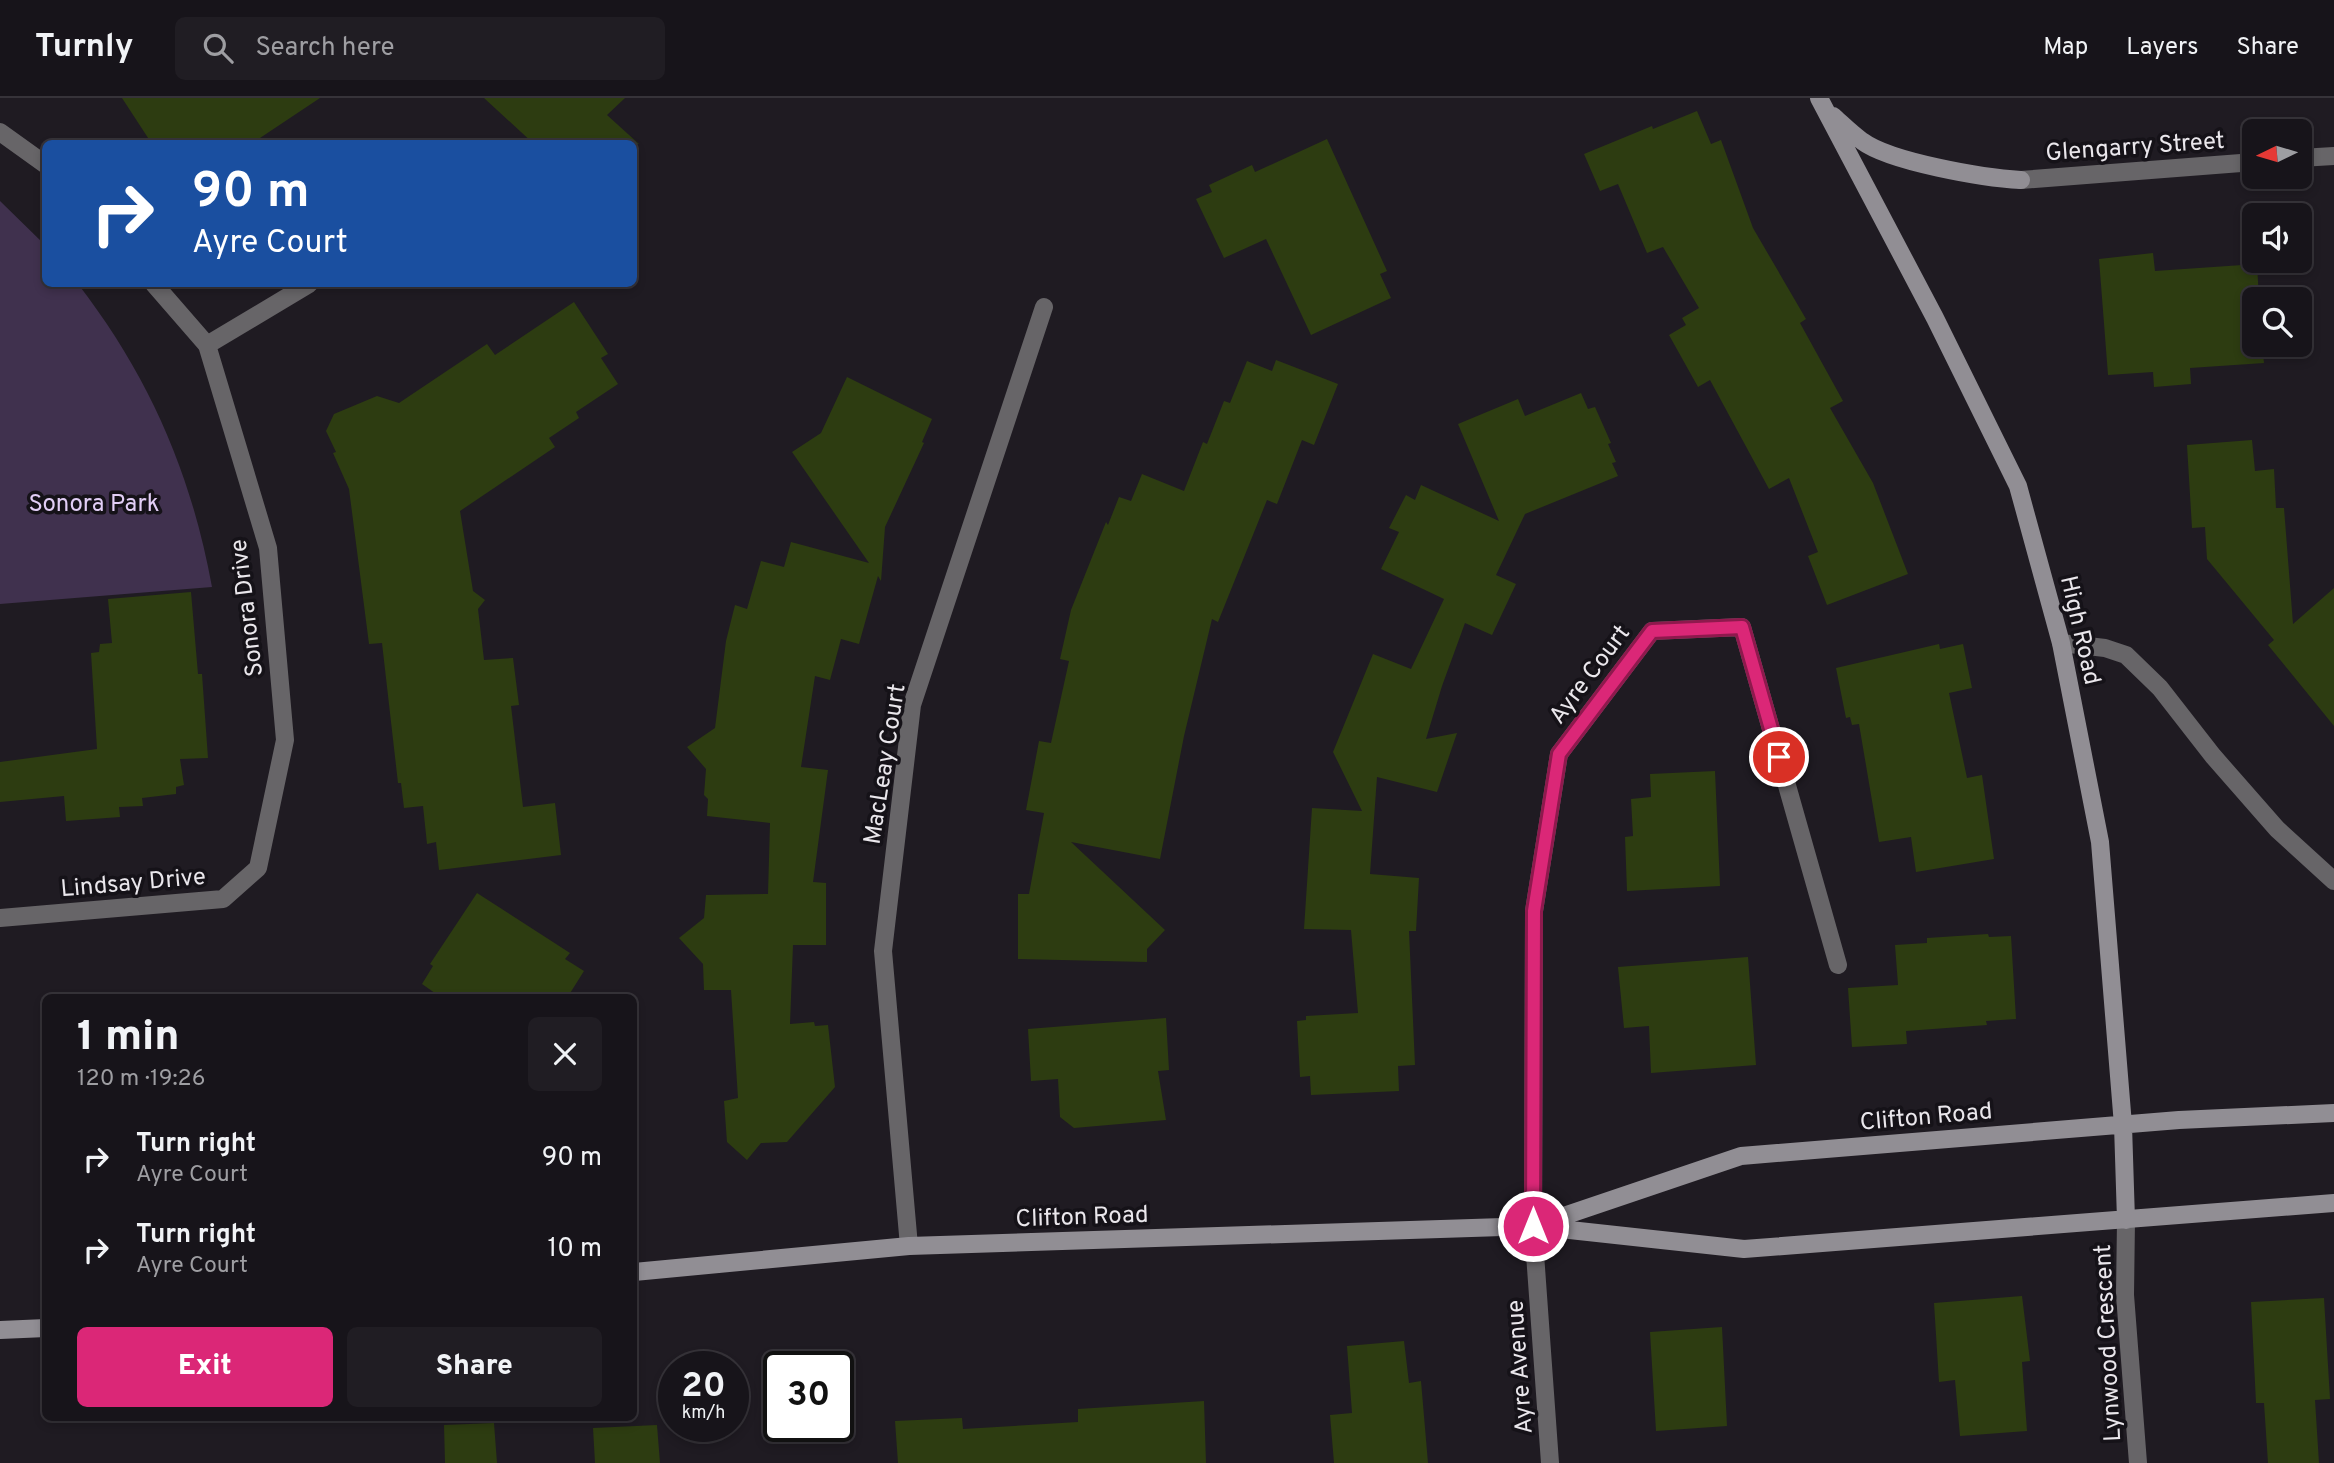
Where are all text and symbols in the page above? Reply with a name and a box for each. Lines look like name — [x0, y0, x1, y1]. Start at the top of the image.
search box — [175, 17, 665, 80]
text: Turnly — [35, 27, 133, 69]
icon: search — [199, 29, 237, 67]
text: Search here — [255, 32, 394, 65]
text: Map — [2043, 33, 2088, 63]
text: Layers — [2126, 33, 2198, 63]
text: Share — [2236, 33, 2299, 63]
north arrow — [2242, 119, 2312, 189]
map controls — [2242, 119, 2312, 357]
street label: Glengarry Street — [2044, 127, 2226, 169]
text: 90 m — [192, 163, 310, 225]
icon: right — [77, 168, 168, 259]
button: sound — [2242, 203, 2312, 273]
text: Ayre Court — [192, 224, 348, 264]
button: search — [2242, 287, 2312, 357]
park label: Sonora Park — [28, 490, 160, 520]
street label: Sonora Drive — [225, 537, 271, 678]
street label: High Road — [2052, 573, 2106, 688]
street label: Ayre Court — [1543, 620, 1638, 731]
street label: MacLeay Court — [858, 682, 913, 847]
pin — [1749, 727, 1809, 787]
icon: arrive — [1760, 738, 1798, 776]
street label: Lindsay Drive — [59, 863, 207, 905]
text: 1 min — [77, 1012, 180, 1065]
button: close — [528, 1017, 602, 1091]
text: 120 m · 19:26 — [77, 1065, 205, 1094]
street label: Clifton Road — [1859, 1097, 1994, 1139]
text: Turn right — [136, 1128, 256, 1161]
icon: right — [77, 1140, 115, 1178]
text: 90 m — [542, 1142, 602, 1175]
text: Ayre Court — [136, 1161, 248, 1190]
position arrow — [1496, 1189, 1570, 1263]
street label: Clifton Road — [1015, 1201, 1149, 1235]
text: Turn right — [136, 1219, 256, 1252]
icon: right — [77, 1231, 115, 1269]
text: 10 m — [547, 1233, 602, 1266]
street label: Lynwood Crescent — [2089, 1243, 2129, 1442]
text: Ayre Court — [136, 1252, 248, 1281]
street label: Ayre Avenue — [1501, 1299, 1541, 1435]
button: Exit — [77, 1327, 333, 1407]
button: Share — [347, 1327, 602, 1407]
speed limit sign: 30 — [763, 1351, 854, 1442]
text: 20 — [681, 1365, 726, 1409]
text: km/h — [682, 1402, 725, 1425]

